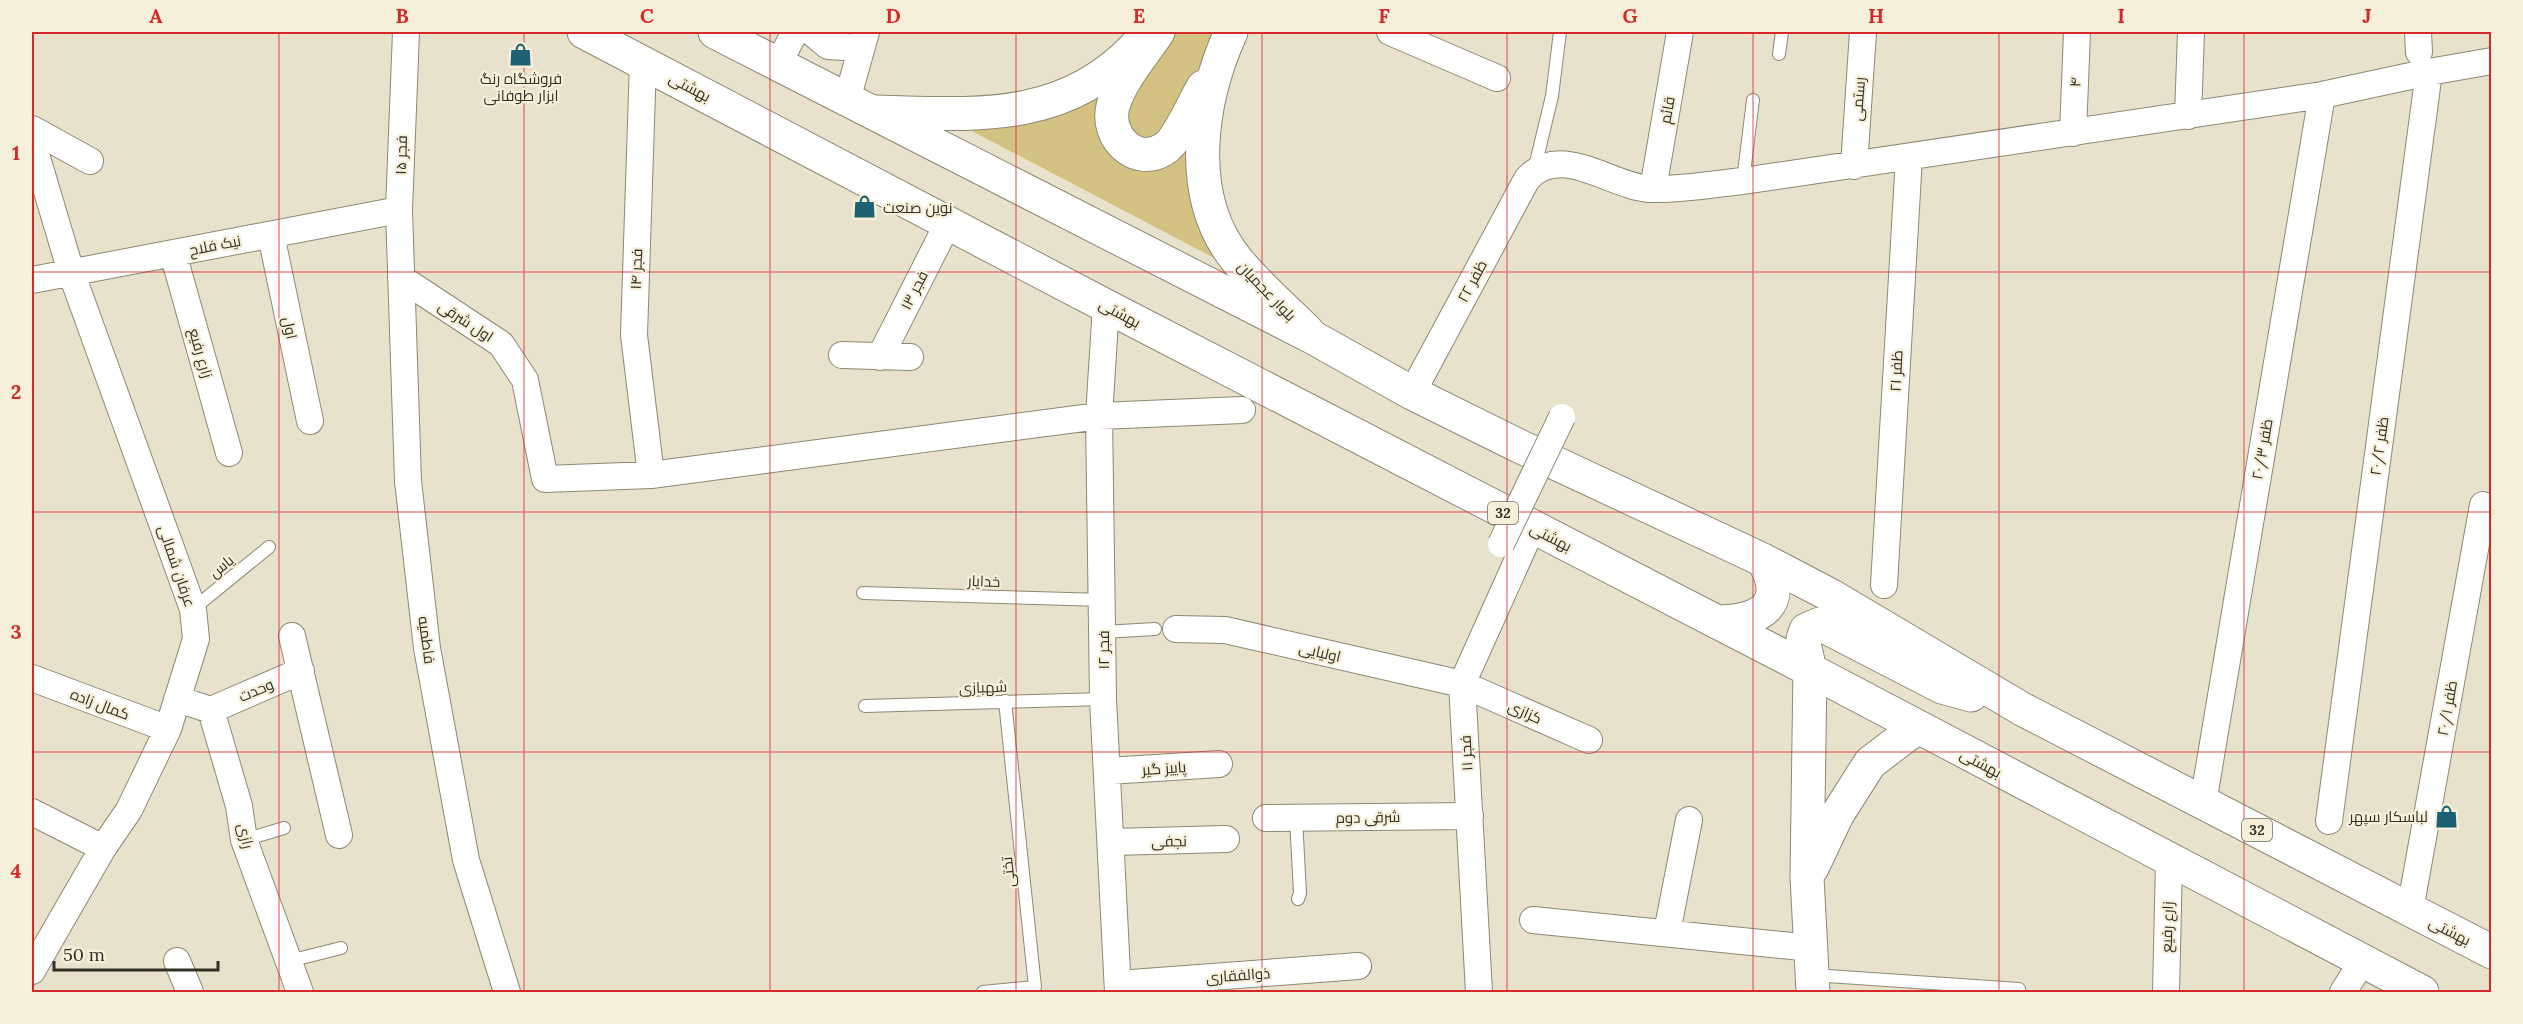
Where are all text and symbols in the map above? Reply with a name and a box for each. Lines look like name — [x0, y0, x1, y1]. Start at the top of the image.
text: A — [149, 3, 163, 28]
text: B — [395, 3, 409, 28]
text: C — [640, 3, 654, 28]
text: D — [885, 3, 901, 28]
text: E — [1133, 3, 1145, 28]
text: F — [1378, 3, 1390, 28]
text: G — [1622, 3, 1638, 28]
text: H — [1868, 3, 1884, 28]
text: I — [2117, 3, 2125, 28]
text: J — [2362, 3, 2372, 28]
shop icon: فروشگاه رنگ ابزار طوفانی — [508, 41, 534, 67]
street label: بهشتی — [665, 68, 714, 107]
place label: فروشگاه رنگ ابزار طوفانی — [480, 69, 562, 106]
street label: رستمی — [1847, 76, 1870, 122]
street label: ۴ — [2065, 77, 2085, 87]
street label: قائم — [1655, 95, 1680, 125]
street label: فجر ۱۵ — [391, 135, 411, 175]
text: 1 — [12, 140, 20, 165]
shop icon: نوین صنعت — [852, 194, 878, 220]
place label: نوین صنعت — [883, 198, 953, 218]
street label: نیک فلاح — [187, 231, 243, 261]
street label: فجر ۱۴ — [626, 248, 646, 290]
street label: بلوار عجمیان — [1233, 257, 1300, 326]
street label: ظفر ۲۲ — [1453, 257, 1491, 305]
street label: فجر ۱۳ — [896, 267, 932, 313]
street label: بهشتی — [1095, 294, 1144, 333]
street label: اول شرقی — [434, 296, 497, 347]
street label: اول — [278, 315, 302, 341]
street label: زارع رفیع — [183, 326, 217, 381]
street label: ظفر ۲۱ — [1885, 350, 1907, 392]
text: 2 — [11, 379, 21, 404]
street label: ظفر ۲۰/۲ — [2365, 415, 2394, 477]
street label: ظفر ۲۰/۳ — [2247, 417, 2278, 481]
road number: 32 — [1488, 502, 1518, 524]
street label: بهشتی — [1526, 518, 1575, 556]
street label: عرفان شمالی — [153, 523, 200, 610]
street label: یاس — [205, 550, 238, 583]
street label: خدایار — [966, 571, 1001, 591]
street label: فاطمیه — [414, 615, 440, 665]
text: 3 — [10, 619, 22, 644]
street label: فجر ۱۲ — [1094, 630, 1113, 670]
street label: اولیایی — [1297, 638, 1343, 667]
street label: وحدت — [236, 674, 276, 706]
street label: شهبازی — [958, 677, 1008, 698]
street label: ظفر ۲۰/۱ — [2433, 679, 2462, 737]
street label: کمال زاده — [68, 684, 132, 724]
street label: کزازی — [1505, 696, 1545, 729]
street label: فجر ۱۱ — [1456, 735, 1476, 771]
street label: بهشتی — [1956, 744, 2005, 783]
street label: پاییز گیر — [1140, 757, 1187, 780]
shop icon: لباسکار سپهر — [2433, 803, 2459, 829]
street label: شرقی دوم — [1335, 807, 1401, 828]
place label: لباسکار سپهر — [2348, 807, 2428, 827]
road number: 32 — [2242, 819, 2272, 841]
street label: رازی — [233, 822, 258, 851]
street label: نجفی — [1151, 831, 1187, 852]
street label: تختی — [997, 856, 1020, 888]
text: 4 — [11, 858, 22, 883]
street label: زارع رفیع — [2157, 901, 2179, 953]
street label: بهشتی — [2425, 912, 2474, 950]
scale bar — [54, 934, 218, 972]
text: 50 m — [63, 943, 105, 966]
street label: ذوالفقاری — [1205, 963, 1271, 988]

